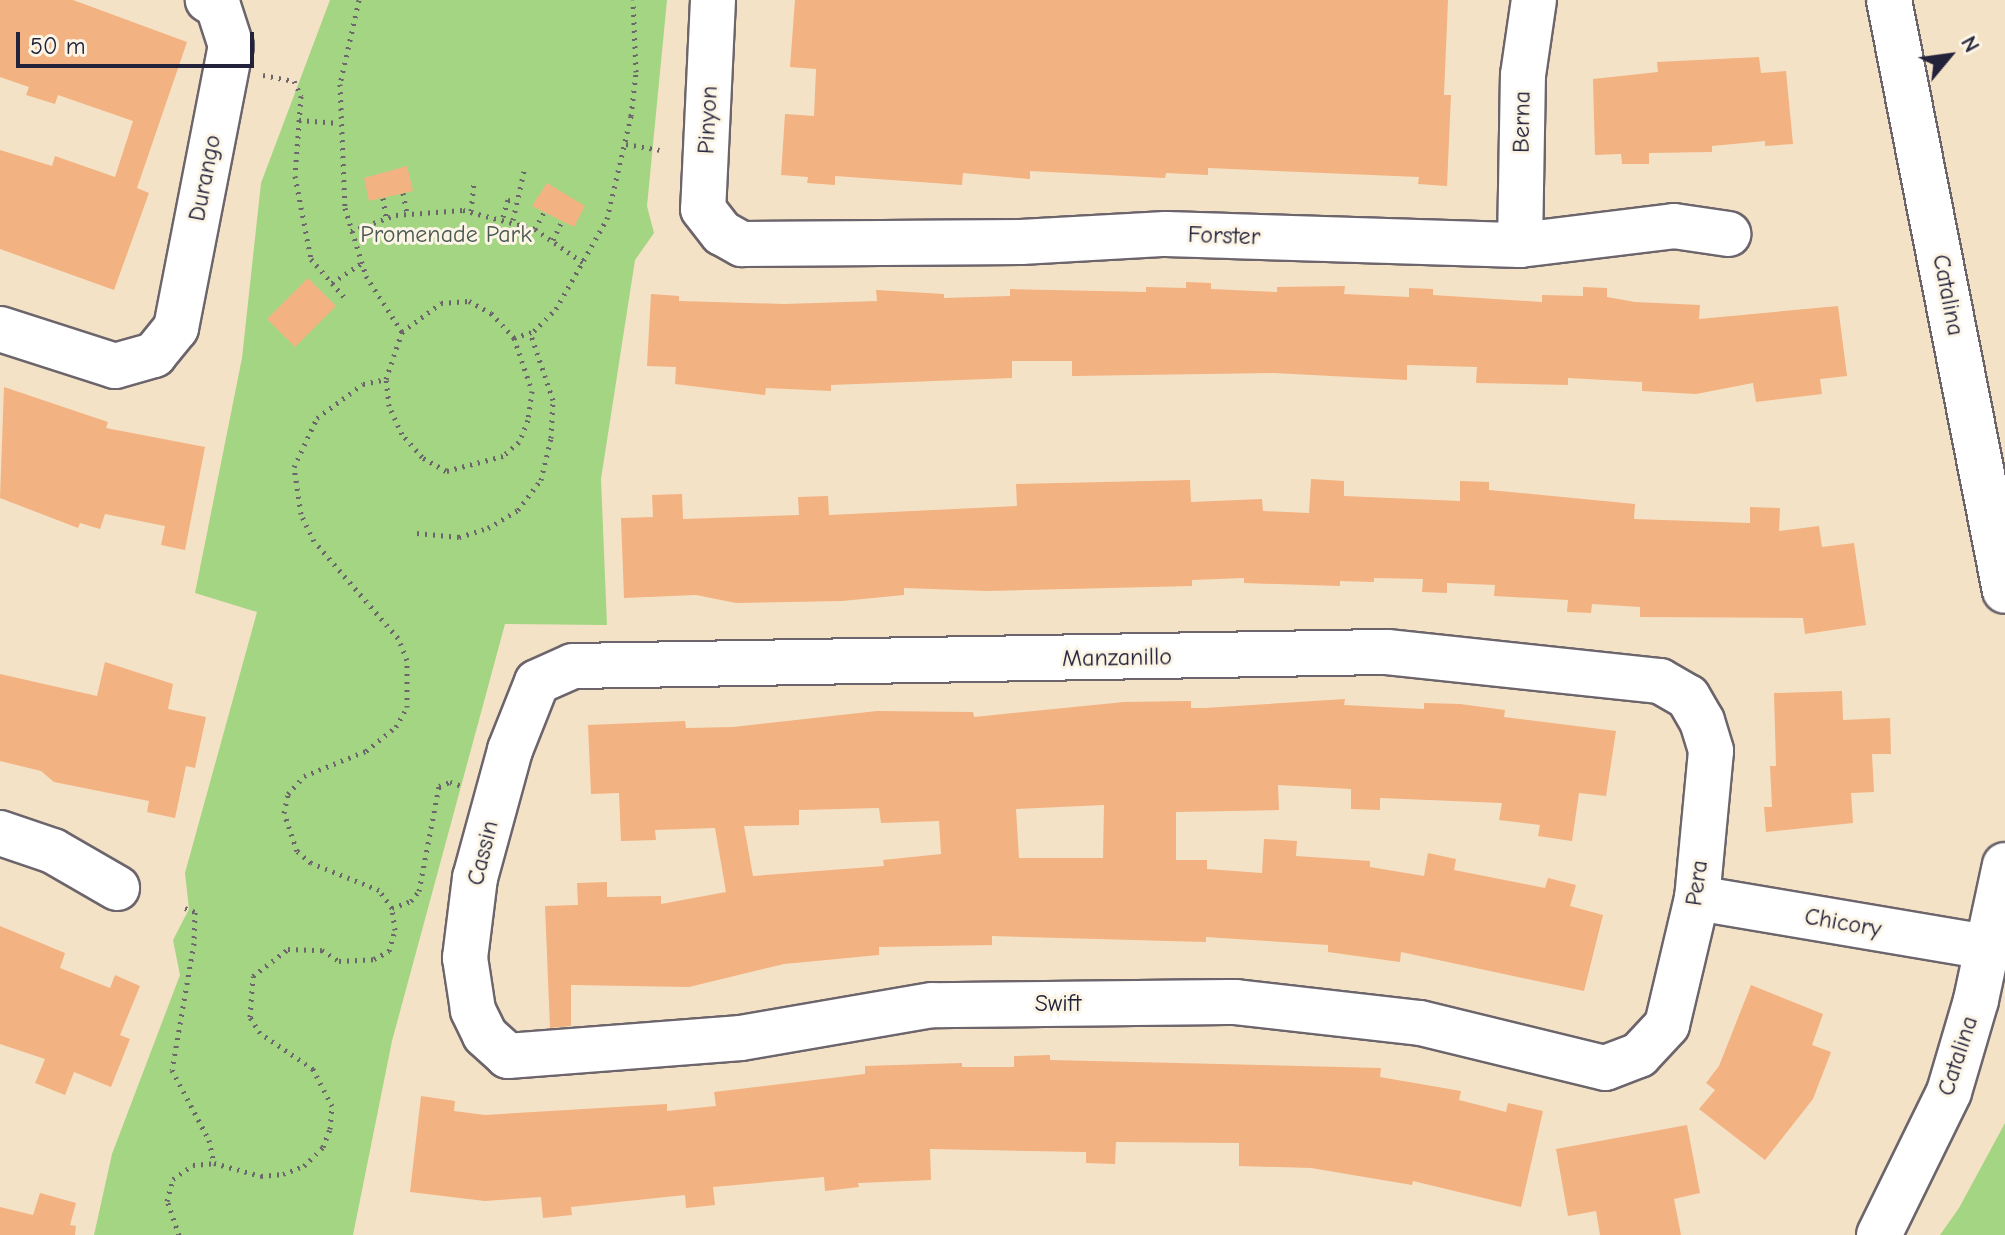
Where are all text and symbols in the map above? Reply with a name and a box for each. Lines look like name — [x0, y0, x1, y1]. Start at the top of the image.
scale bar — [20, 16, 258, 66]
north arrow — [1909, 16, 1989, 96]
text: 50 m — [30, 32, 86, 60]
text: N — [1955, 32, 1985, 57]
street label: Pinyon — [692, 85, 724, 155]
street label: Berna — [1507, 91, 1537, 153]
street label: Durango — [183, 132, 227, 224]
street label: Forster — [1187, 220, 1261, 252]
park label: Promenade Park — [360, 221, 532, 249]
street label: Catalina — [1926, 252, 1970, 338]
street label: Manzanillo — [1062, 643, 1172, 673]
street label: Cassin — [461, 818, 505, 888]
street label: Pera — [1680, 858, 1714, 908]
street label: Chicory — [1802, 902, 1884, 944]
street label: Swift — [1035, 990, 1081, 1018]
street label: Catalina — [1932, 1013, 1984, 1099]

